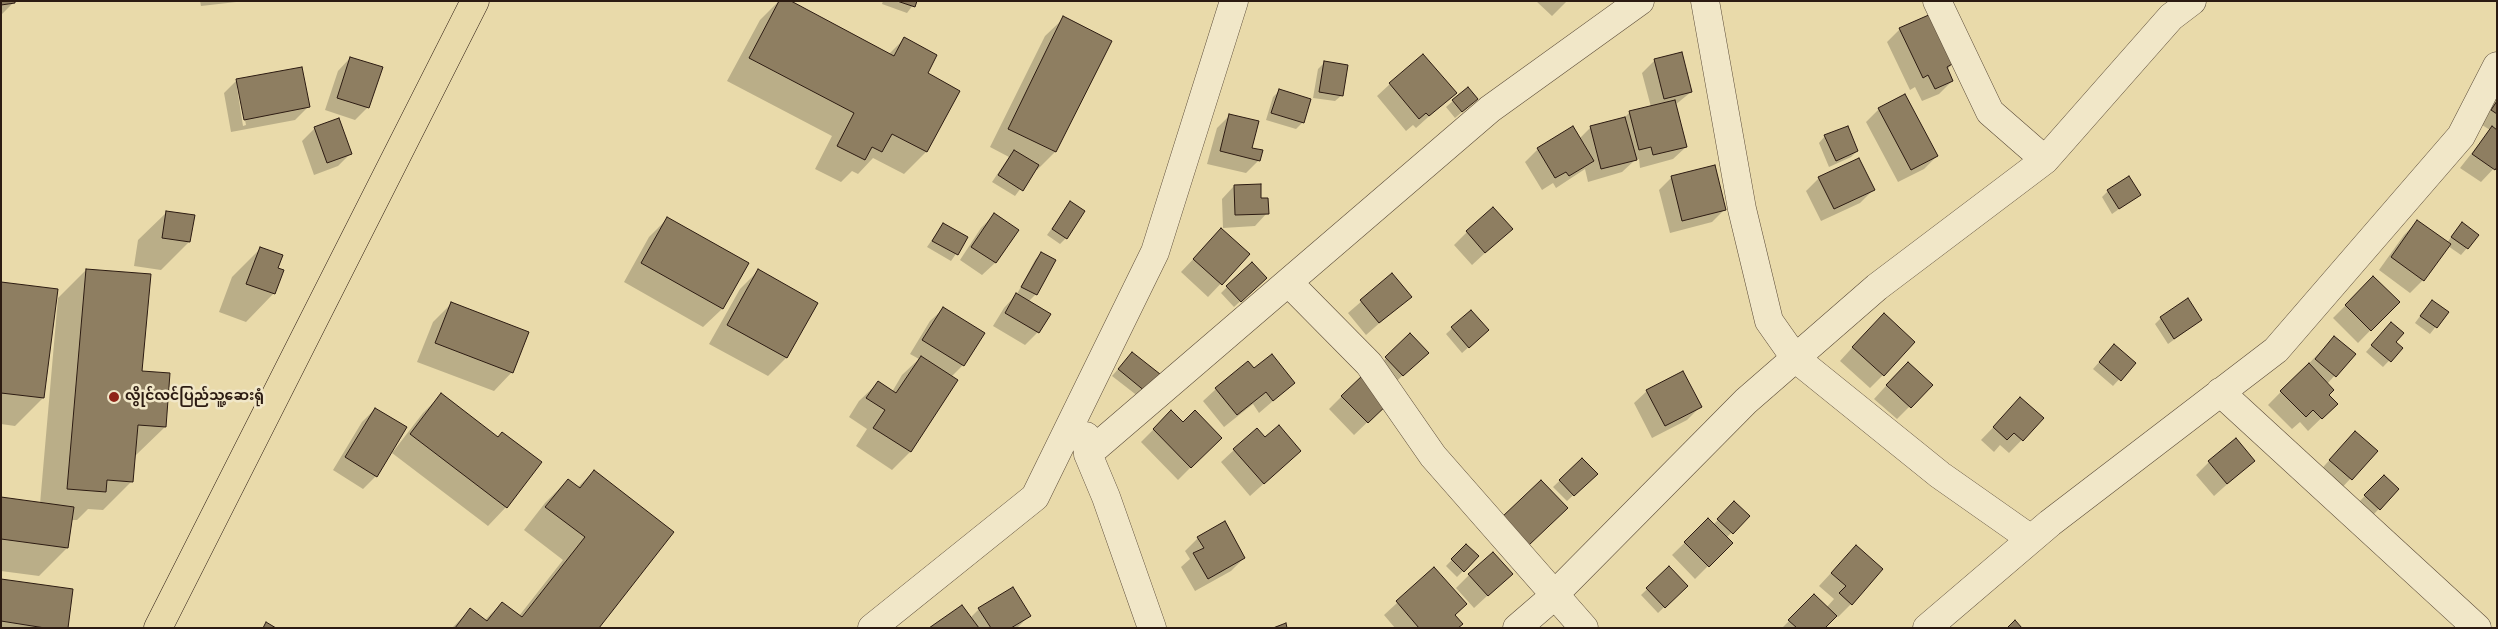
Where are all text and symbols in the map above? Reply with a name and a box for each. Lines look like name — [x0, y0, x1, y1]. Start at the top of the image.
place label: လွိုင်လင်ပြည်သူ့ဆေးရုံ — [125, 389, 264, 405]
marker: လွိုင်လင်ပြည်သူ့ဆေးရုံ — [107, 390, 121, 404]

